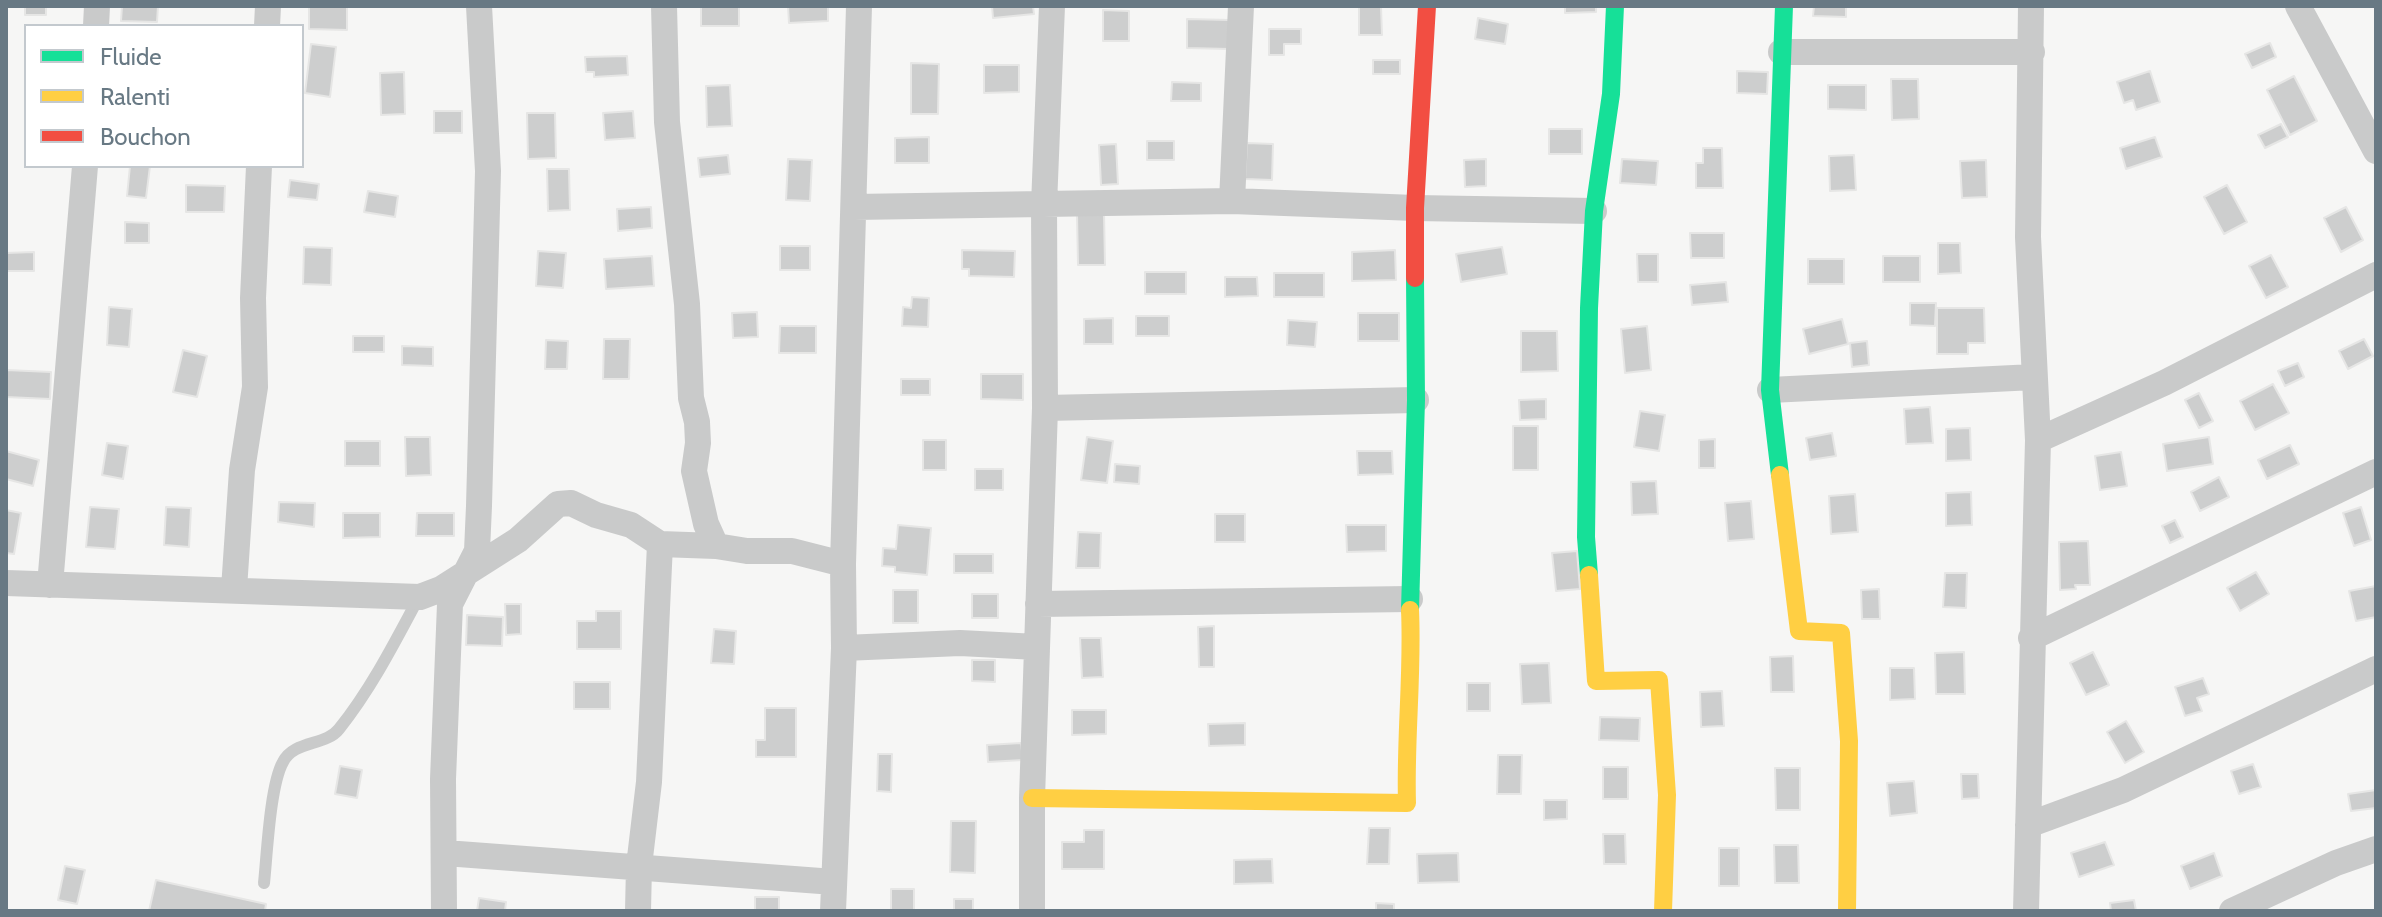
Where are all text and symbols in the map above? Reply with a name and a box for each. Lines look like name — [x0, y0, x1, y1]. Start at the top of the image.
legend — [24, 24, 304, 168]
text: Fluide — [100, 42, 162, 71]
text: Ralenti — [100, 82, 170, 111]
text: Bouchon — [100, 122, 191, 151]

